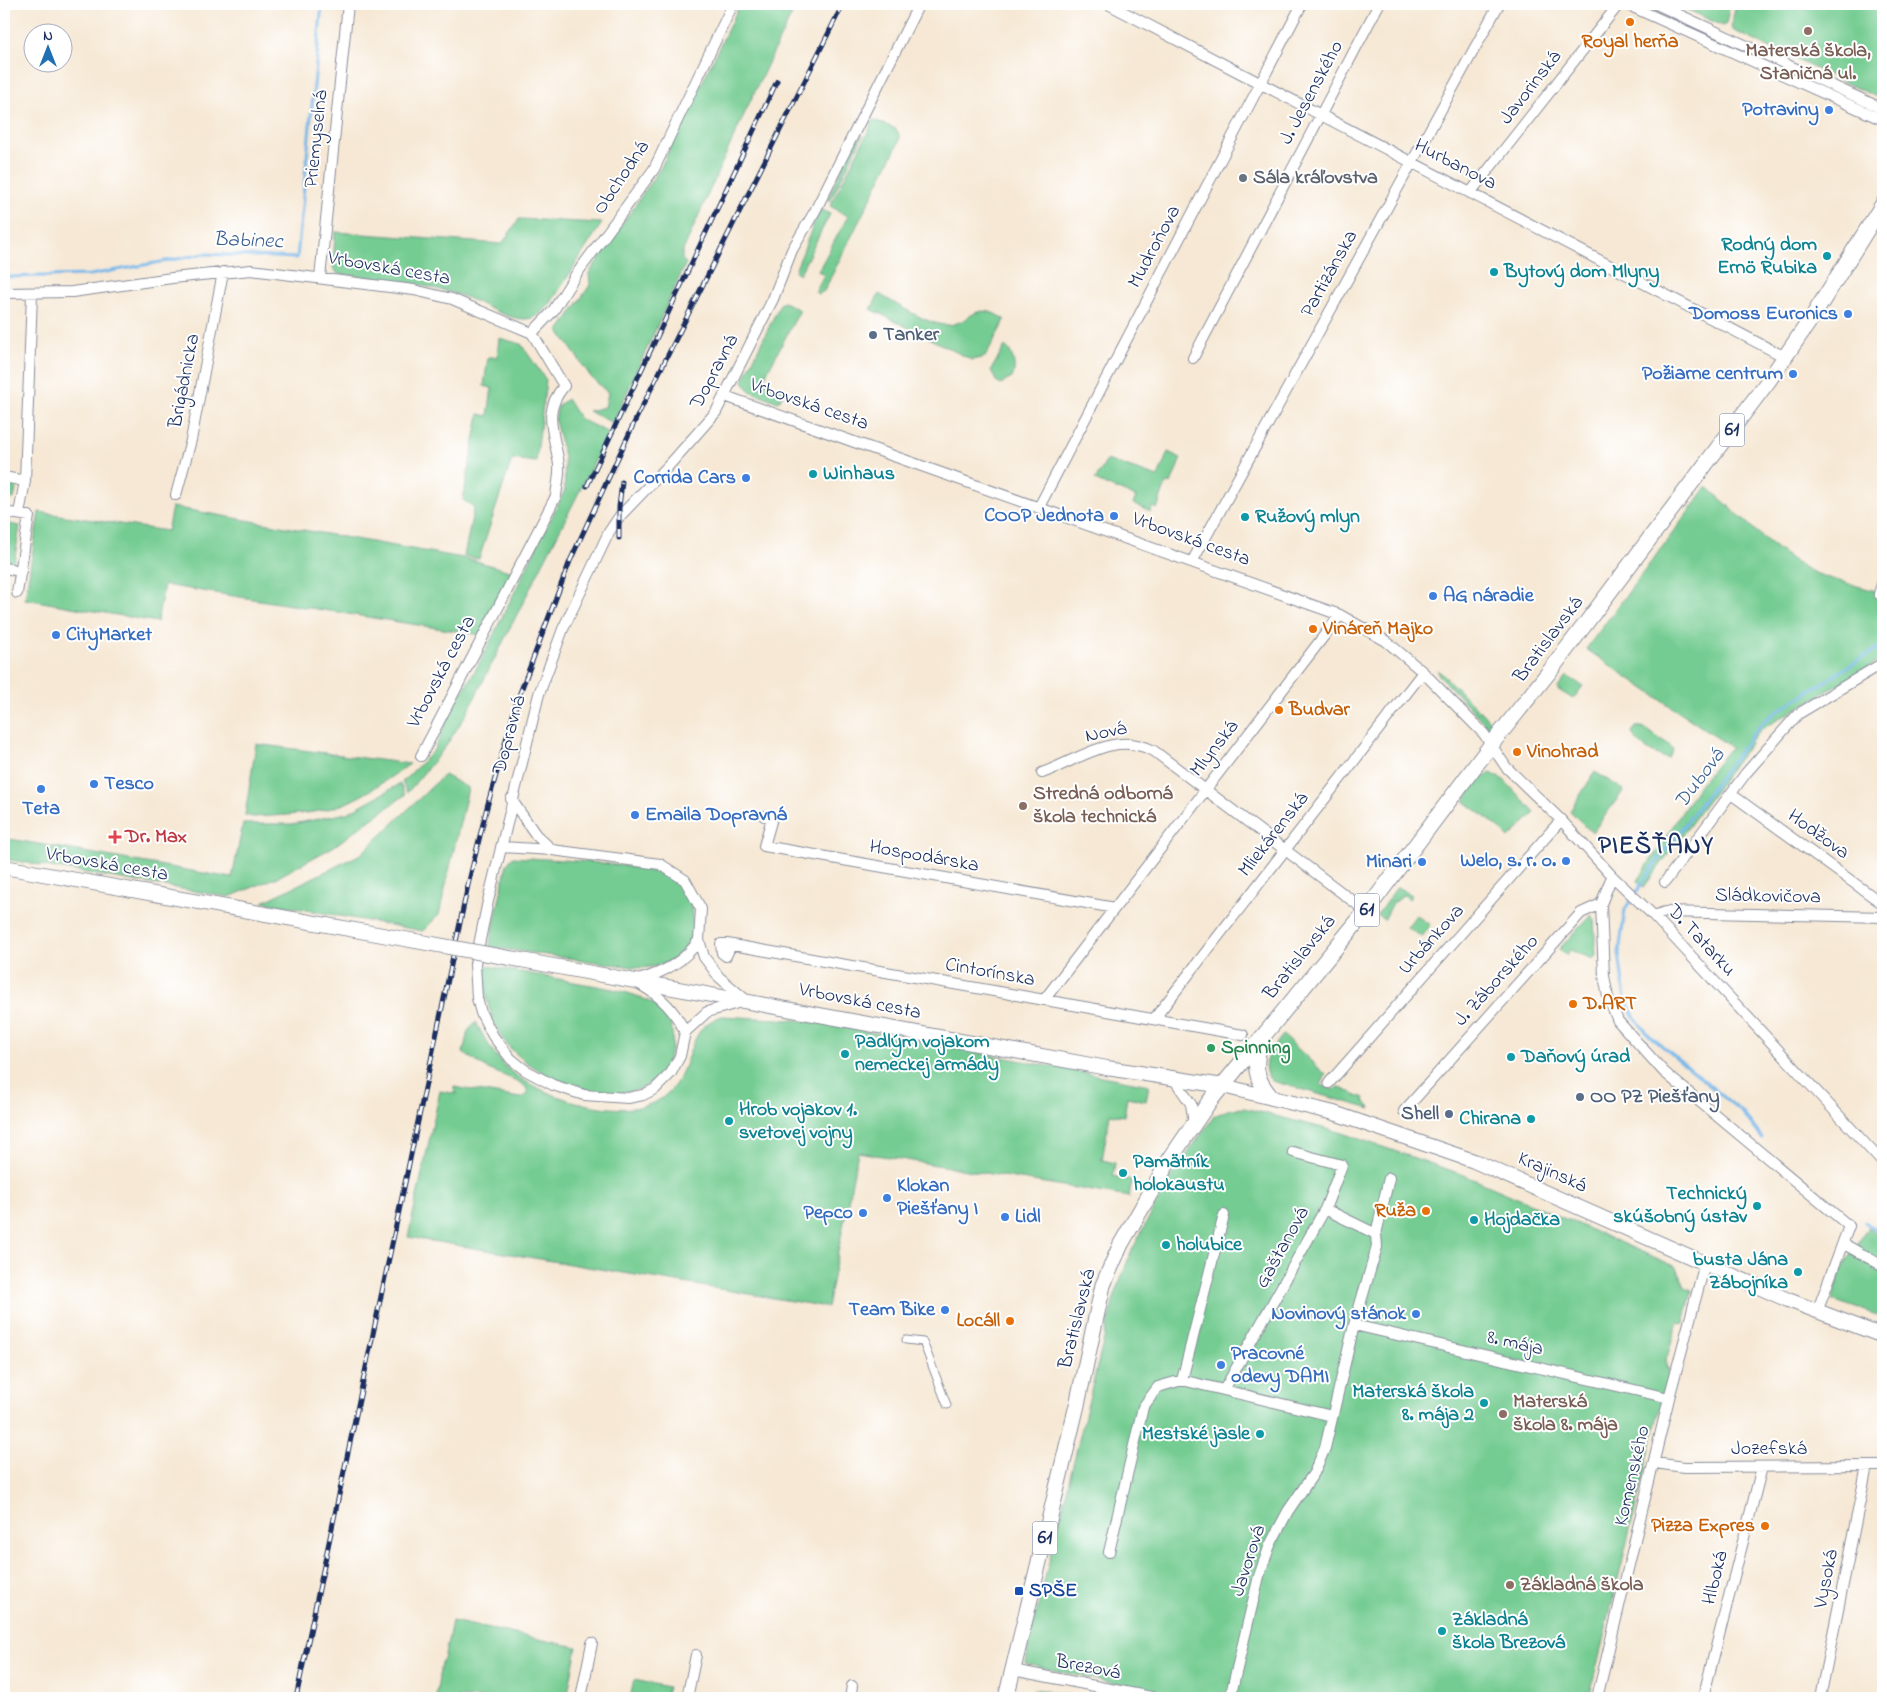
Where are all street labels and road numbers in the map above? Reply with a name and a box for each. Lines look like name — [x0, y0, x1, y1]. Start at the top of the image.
street label: J. Jesenského — [1272, 36, 1352, 150]
street label: Javorinská — [1493, 45, 1569, 131]
street label: Priemyselná — [297, 89, 337, 189]
street label: Hurbanova — [1409, 132, 1501, 198]
street label: Obchodná — [587, 135, 657, 221]
street label: Mudroňova — [1121, 200, 1189, 294]
street label: Partizánska — [1294, 225, 1366, 323]
street label: Vrbovská cesta — [324, 244, 453, 294]
street label: Dopravná — [683, 330, 747, 415]
street label: Brigádnicka — [161, 331, 209, 432]
street label: Vrbovská cesta — [745, 371, 872, 439]
road number: 61 — [1720, 414, 1744, 446]
street label: Vrbovská cesta — [1127, 505, 1254, 575]
street label: Bratislavská — [1506, 591, 1591, 690]
street label: Vrbovská cesta — [400, 610, 484, 734]
street label: Dopravná — [485, 692, 534, 779]
street label: Nová — [1083, 714, 1129, 752]
street label: Mlynská — [1183, 714, 1247, 784]
street label: Mliekárenská — [1231, 786, 1317, 884]
street label: Hodžova — [1781, 803, 1855, 867]
street label: Hospodárska — [867, 833, 981, 881]
street label: Vrbovská cesta — [42, 840, 171, 890]
street label: Sládkovičova — [1715, 882, 1821, 912]
road number: 61 — [1354, 894, 1380, 926]
street label: Urbánkova — [1392, 898, 1472, 982]
street label: D. Tatarku — [1659, 898, 1742, 984]
street label: Bratislavská — [1256, 909, 1343, 1008]
street label: J. Záborského — [1448, 928, 1546, 1034]
street label: Cintorínska — [943, 951, 1037, 995]
street label: Vrbovská cesta — [795, 976, 924, 1028]
street label: Krajinská — [1513, 1145, 1591, 1201]
street label: Gaštanová — [1249, 1202, 1317, 1294]
street label: Bratislavská — [1051, 1266, 1104, 1373]
street label: 8. mája — [1484, 1323, 1546, 1365]
street label: Komenského — [1607, 1423, 1659, 1529]
street label: Jozefská — [1731, 1435, 1807, 1464]
road number: 61 — [1032, 1522, 1058, 1555]
street label: Javorová — [1224, 1522, 1274, 1600]
street label: Vysoká — [1807, 1547, 1847, 1612]
street label: Hlboká — [1695, 1548, 1737, 1608]
street label: Brezová — [1052, 1647, 1123, 1688]

